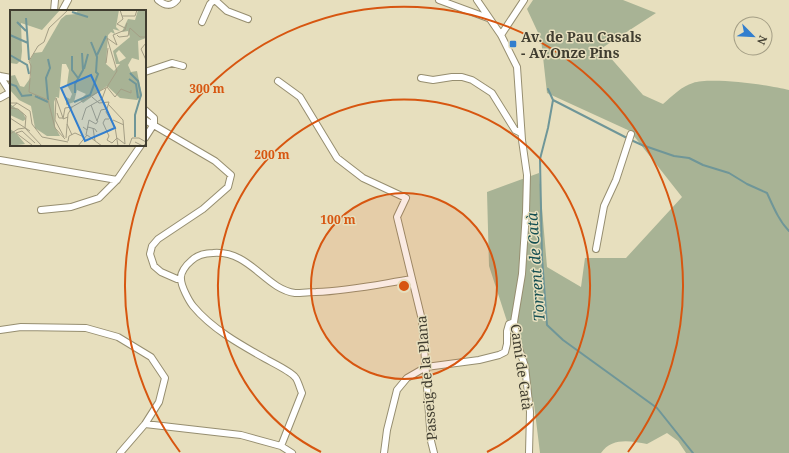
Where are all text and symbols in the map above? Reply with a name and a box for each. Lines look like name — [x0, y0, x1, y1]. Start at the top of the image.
inset map — [10, 10, 146, 146]
north arrow — [733, 16, 773, 56]
place label: Av. de Pau Casals - Av.Onze Pins — [521, 27, 642, 62]
text: N — [754, 33, 771, 48]
marker: Av. de Pau Casals - Av.Onze Pins — [508, 39, 518, 49]
text: 300 m — [189, 80, 225, 97]
text: 200 m — [254, 146, 290, 163]
text: 100 m — [320, 211, 356, 228]
water label: Torrent de Catà — [521, 212, 549, 322]
centre of rings — [397, 279, 411, 293]
street label: Passeig de la Plana — [411, 315, 441, 441]
street label: Camí de Catà — [507, 323, 537, 411]

